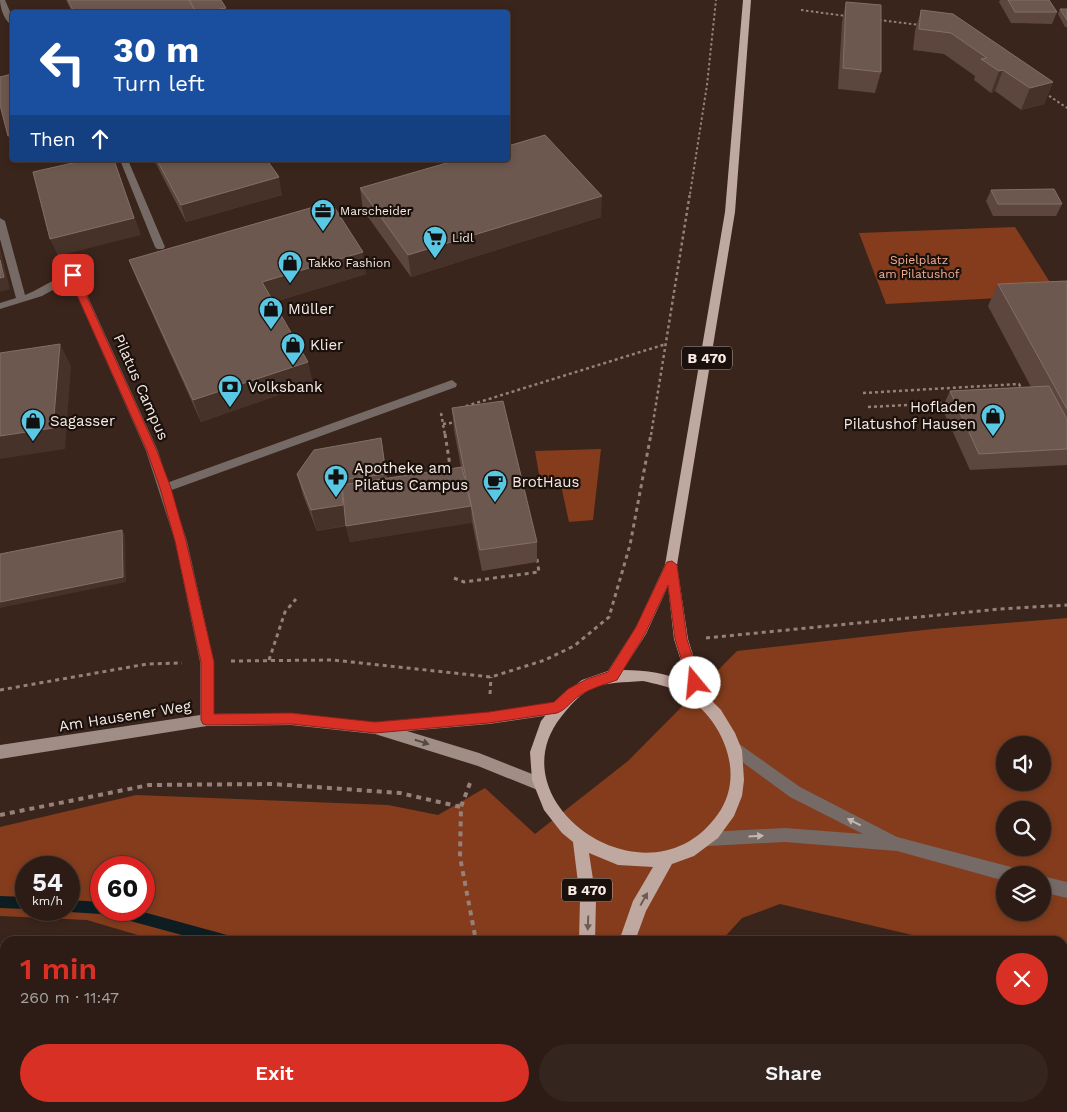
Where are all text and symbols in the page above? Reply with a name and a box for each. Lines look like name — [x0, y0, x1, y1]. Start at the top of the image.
text: 30 m — [113, 29, 199, 71]
icon: left — [30, 30, 95, 95]
text: Turn left — [113, 71, 205, 96]
icon: ahead — [86, 125, 114, 153]
text: Then — [30, 128, 76, 151]
office icon: Marscheider — [310, 198, 336, 232]
place label: Marscheider — [340, 204, 412, 218]
supermarket icon: Lidl — [422, 225, 448, 259]
place label: Lidl — [452, 231, 474, 245]
shop icon: Takko Fashion — [277, 250, 303, 284]
park label: Spielplatz am Pilatushof — [878, 253, 960, 281]
pin — [52, 254, 94, 296]
place label: Takko Fashion — [308, 256, 391, 270]
icon: arrive — [59, 261, 87, 289]
shop icon: Müller — [258, 296, 284, 330]
place label: Müller — [288, 300, 334, 318]
street label: Pilatus Campus — [110, 331, 172, 443]
shop icon: Klier — [280, 332, 306, 366]
place label: Klier — [310, 336, 343, 354]
road number: B 470 — [682, 346, 732, 369]
bank icon: Volksbank — [217, 374, 243, 408]
place label: Volksbank — [248, 378, 323, 396]
place label: Hofladen Pilatushof Hausen — [844, 398, 976, 433]
shop icon: Hofladen Pilatushof Hausen — [980, 403, 1006, 437]
shop icon: Sagasser — [20, 408, 46, 442]
place label: Sagasser — [50, 412, 115, 430]
place label: Apotheke am Pilatus Campus — [354, 459, 468, 494]
pharmacy icon: Apotheke am Pilatus Campus — [323, 464, 349, 498]
cafe icon: BrotHaus — [482, 469, 508, 503]
place label: BrotHaus — [512, 473, 579, 491]
position arrow — [668, 656, 720, 708]
street label: Am Hausener Weg — [58, 697, 192, 735]
map controls — [996, 736, 1051, 921]
button: sound — [996, 736, 1051, 791]
one-way arrow — [414, 739, 429, 746]
button: search — [996, 801, 1051, 856]
one-way arrow — [847, 818, 861, 826]
one-way arrow — [749, 832, 765, 840]
speed limit sign: 60 — [90, 856, 155, 921]
button: layers — [996, 866, 1051, 921]
text: 54 — [32, 868, 63, 897]
road number: B 470 — [562, 878, 612, 902]
one-way arrow — [640, 891, 648, 906]
text: km/h — [32, 894, 63, 908]
one-way arrow — [583, 915, 591, 931]
text: 1 min — [20, 951, 97, 986]
button: close — [996, 953, 1048, 1005]
text: 260 m · 11:47 — [20, 988, 119, 1007]
button: Exit — [20, 1044, 529, 1102]
button: Share — [539, 1044, 1048, 1102]

